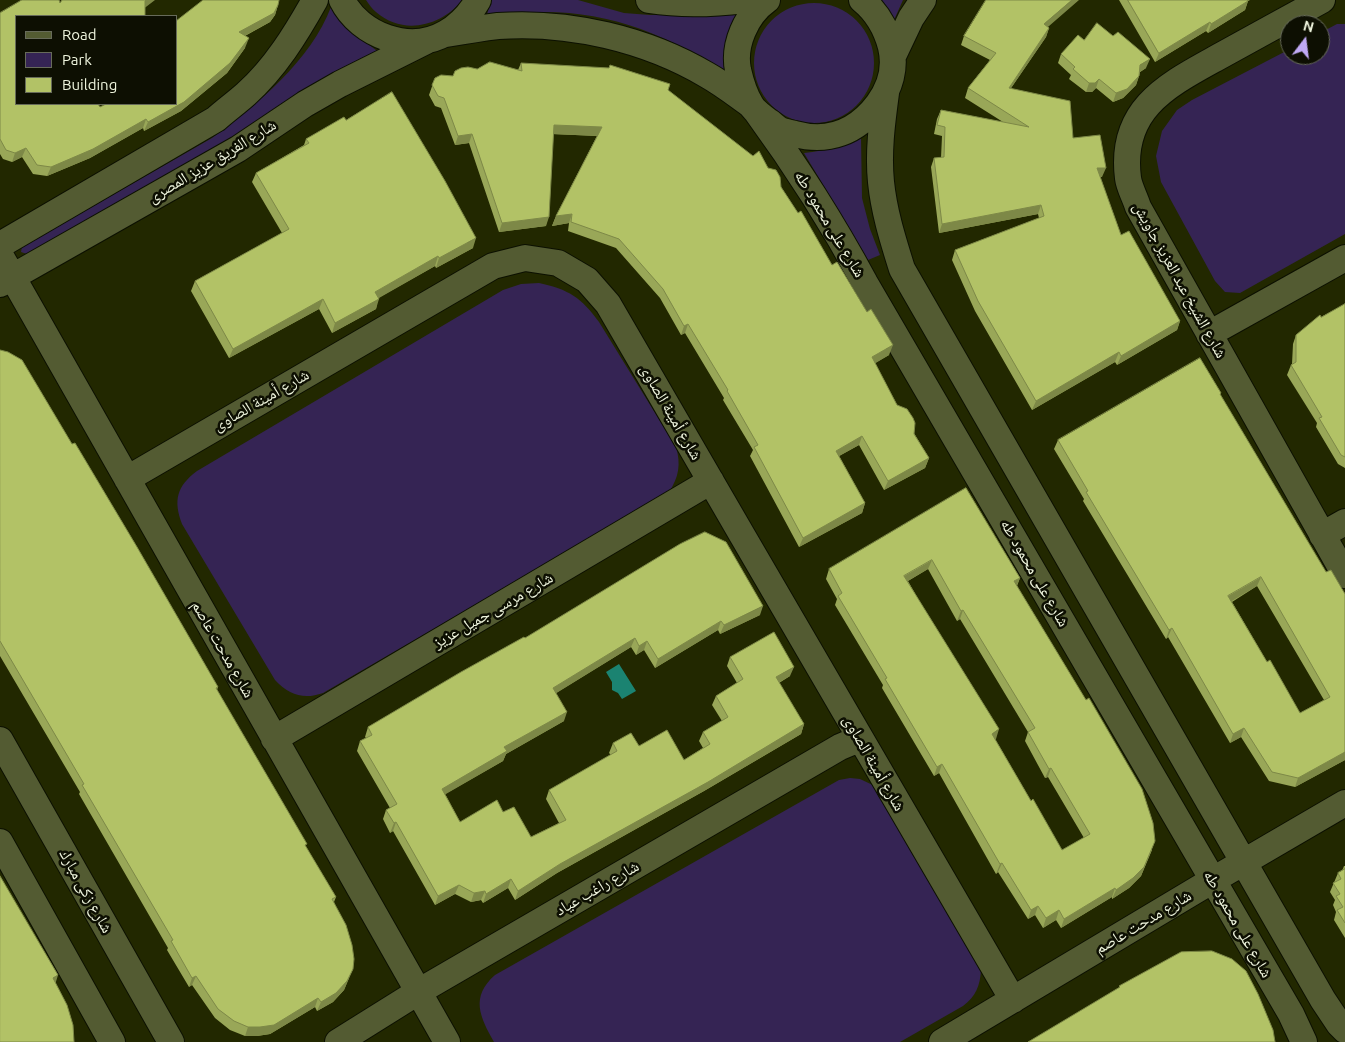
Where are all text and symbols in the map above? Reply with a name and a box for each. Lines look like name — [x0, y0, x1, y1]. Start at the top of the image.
legend — [15, 15, 178, 105]
north arrow — [1280, 15, 1330, 65]
text: N — [1301, 17, 1316, 36]
text: Road — [62, 26, 97, 43]
text: Park — [62, 51, 92, 68]
text: Building — [62, 76, 117, 93]
street label: شارع الفريق عزيز المصرى — [144, 115, 280, 207]
street label: شارع على محمود طه — [791, 167, 869, 281]
street label: شارع الشيخ عبد العزيز جاويش — [1129, 199, 1231, 361]
street label: شارع أمينة الصاوى — [636, 361, 706, 463]
street label: شارع أمينة الصاوى — [210, 365, 312, 435]
street label: شارع على محمود طه — [996, 516, 1074, 630]
street label: شارع مرسى جميل عزيز — [430, 568, 556, 652]
street label: شارع مدحت عاصم — [187, 597, 259, 701]
street label: شارع أمينة الصاوى — [839, 712, 909, 814]
street label: شارع زكى مبارك — [55, 846, 117, 936]
street label: شارع راغب عياد — [552, 856, 642, 920]
street label: شارع على محمود طه — [1199, 867, 1277, 981]
street label: شارع مدحت عاصم — [1091, 886, 1195, 958]

